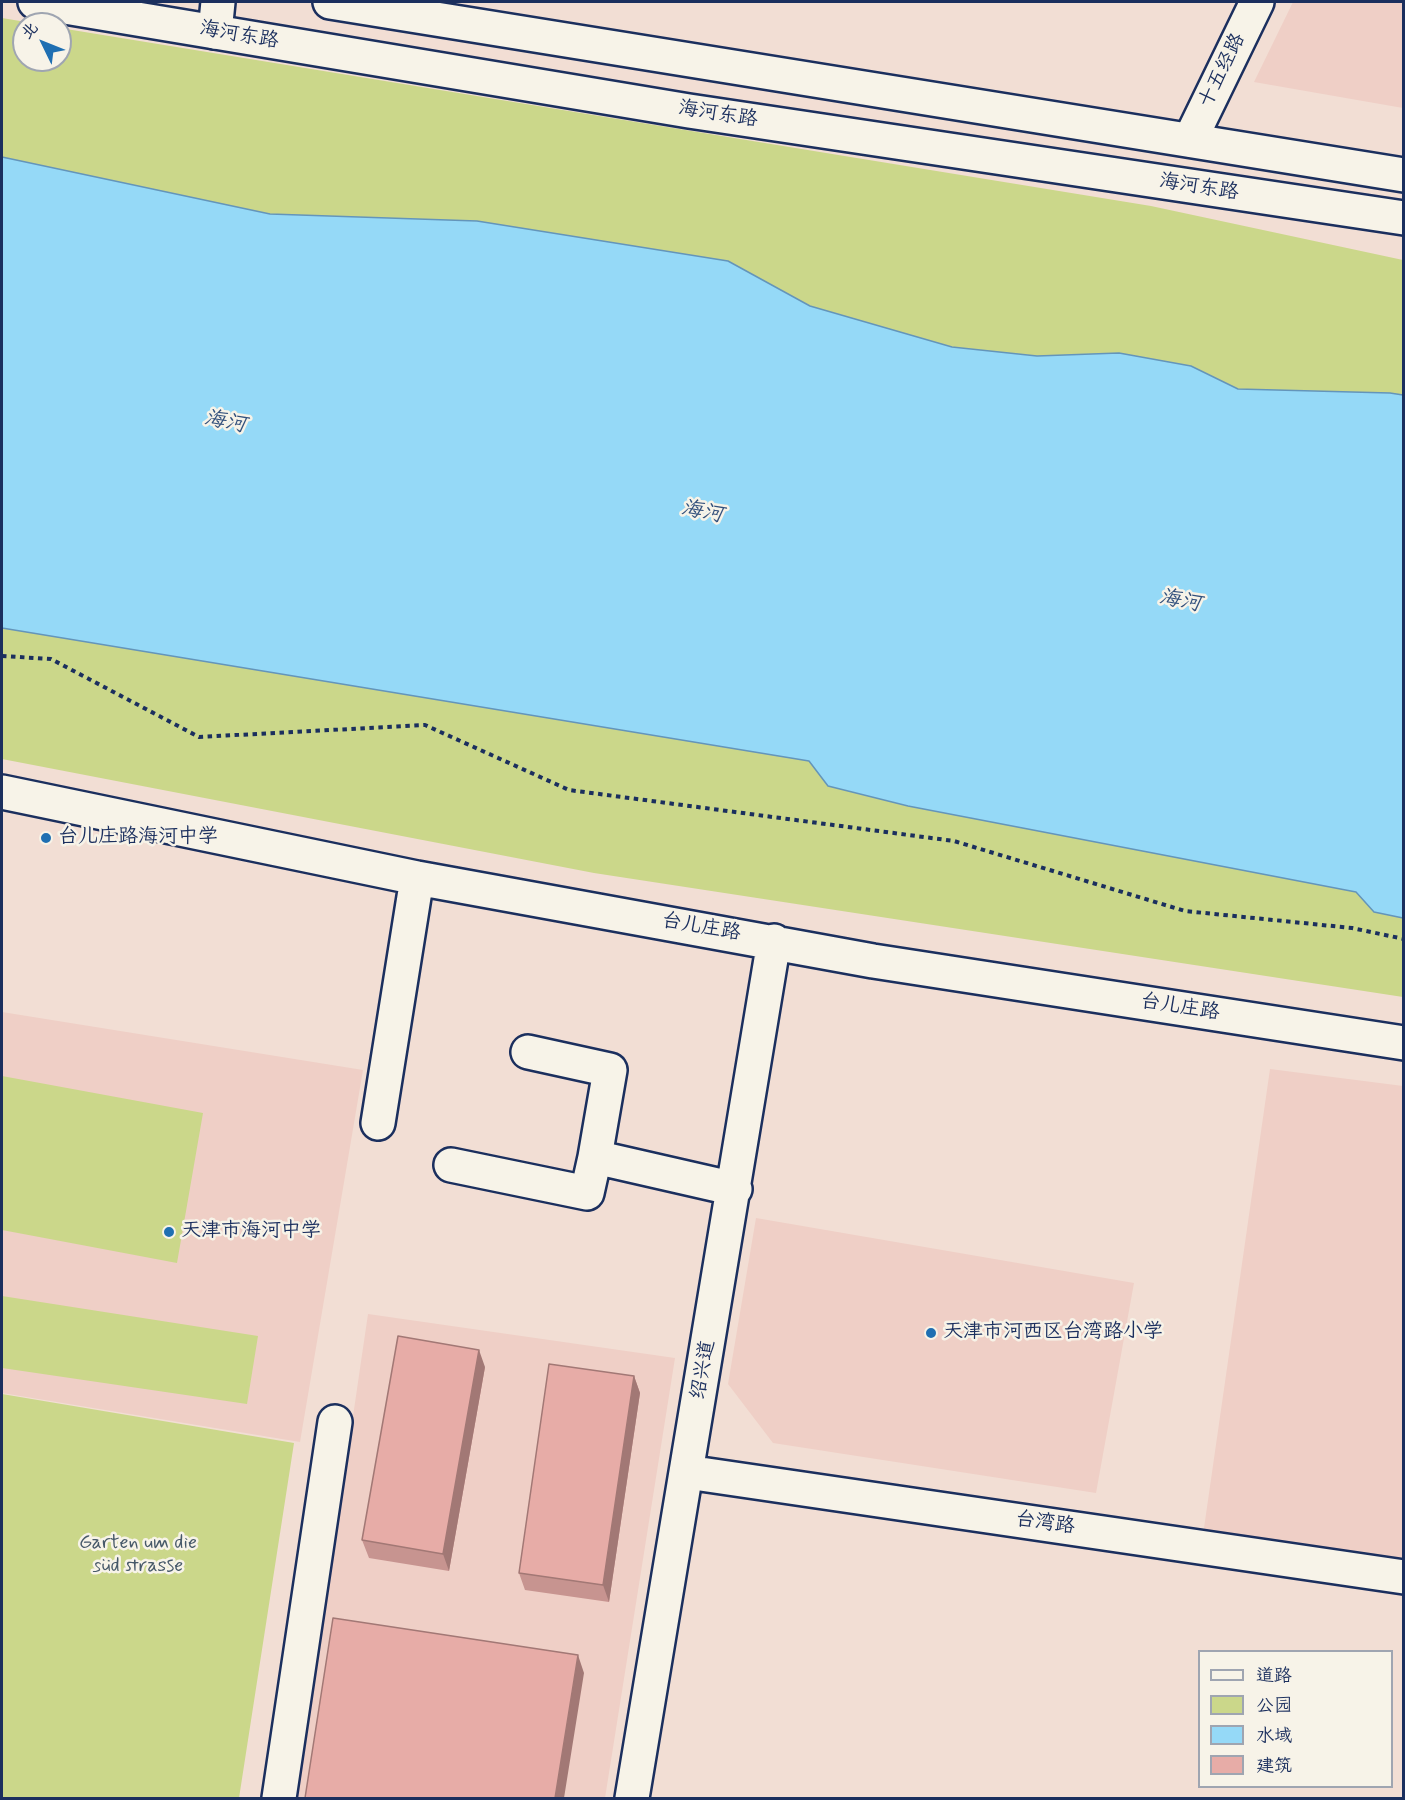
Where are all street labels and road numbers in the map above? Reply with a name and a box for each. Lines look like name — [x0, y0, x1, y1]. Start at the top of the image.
street label: 海河东路 — [198, 17, 280, 55]
street label: 十五经路 — [1195, 30, 1251, 112]
street label: 海河东路 — [677, 97, 759, 133]
street label: 海河东路 — [1158, 170, 1240, 206]
street label: 台儿庄路 — [660, 909, 742, 947]
street label: 台儿庄路 — [1139, 990, 1221, 1026]
street label: 绍兴道 — [687, 1338, 721, 1402]
street label: 台湾路 — [1014, 1508, 1076, 1540]

